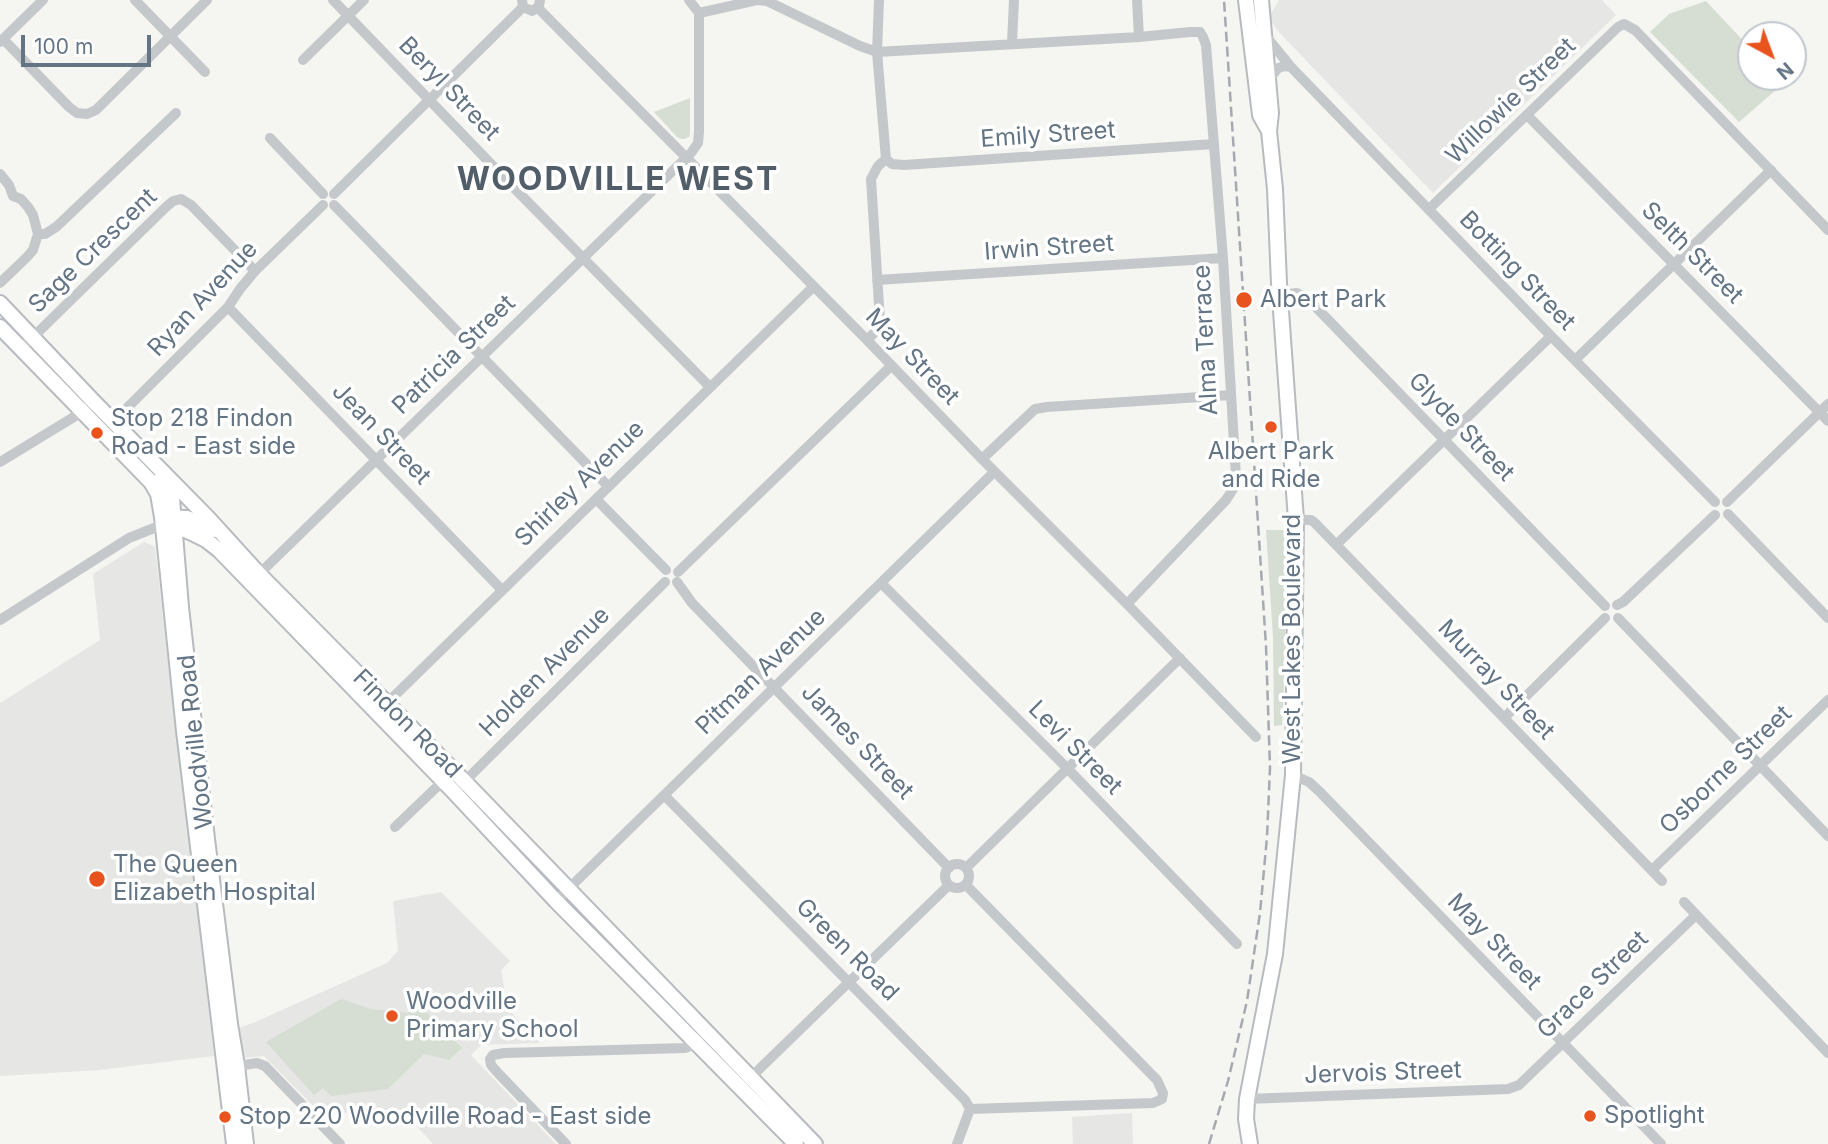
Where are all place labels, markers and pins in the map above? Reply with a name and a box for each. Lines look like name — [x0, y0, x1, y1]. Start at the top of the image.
place label: Albert Park — [1260, 286, 1386, 314]
marker: Albert Park — [1234, 290, 1254, 310]
place label: Stop 218 Findon Road - East side — [111, 405, 296, 461]
marker: Albert Park and Ride — [1263, 419, 1279, 435]
marker: Stop 218 Findon Road - East side — [89, 425, 105, 441]
place label: Albert Park and Ride — [1208, 438, 1334, 494]
place label: The Queen Elizabeth Hospital — [113, 851, 316, 907]
marker: The Queen Elizabeth Hospital — [87, 869, 107, 889]
place label: Woodville Primary School — [406, 988, 579, 1044]
marker: Woodville Primary School — [384, 1008, 400, 1024]
place label: Spotlight — [1604, 1102, 1705, 1130]
place label: Stop 220 Woodville Road - East side — [239, 1103, 651, 1131]
marker: Spotlight — [1582, 1108, 1598, 1124]
marker: Stop 220 Woodville Road - East side — [217, 1109, 233, 1125]

